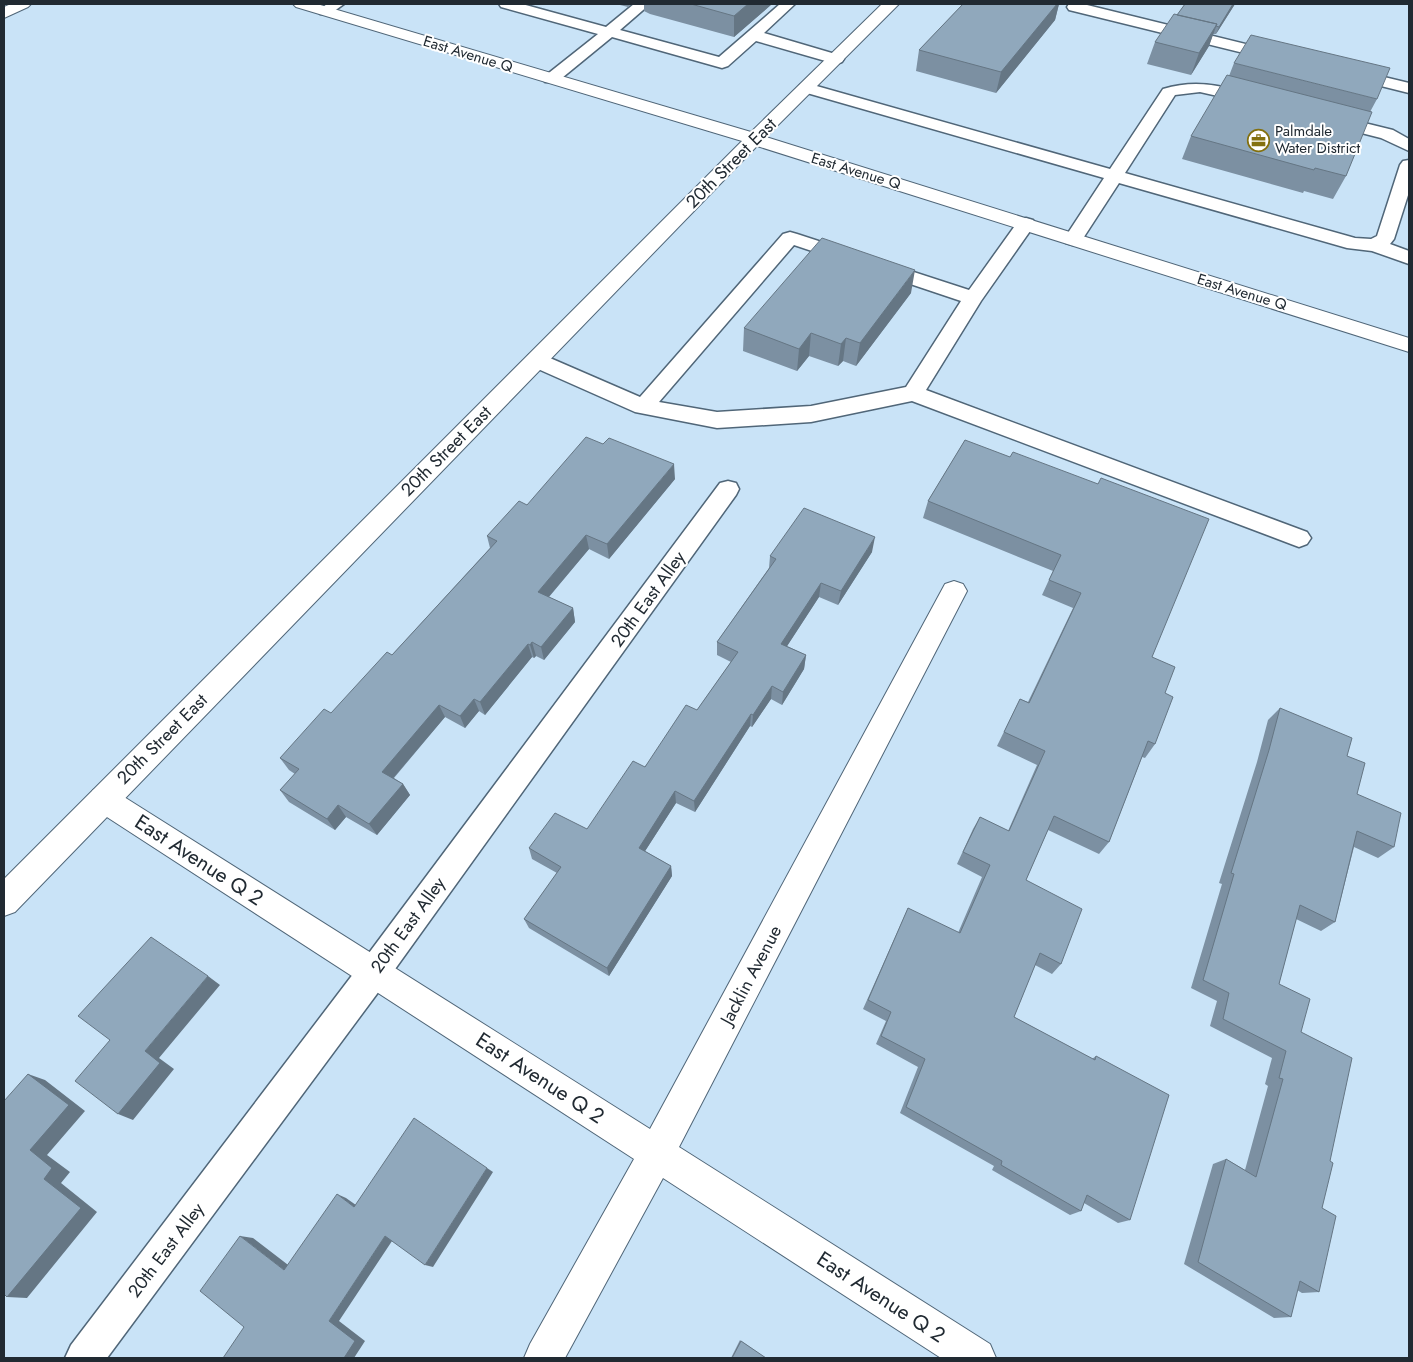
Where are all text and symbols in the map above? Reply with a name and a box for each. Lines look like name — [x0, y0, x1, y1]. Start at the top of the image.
street label: East Avenue Q — [420, 30, 516, 78]
street label: 20th Street East — [680, 111, 783, 214]
place label: Palmdale Water District — [1275, 120, 1360, 159]
office icon: Palmdale Water District — [1247, 128, 1271, 152]
street label: East Avenue Q — [808, 147, 904, 195]
street label: East Avenue Q — [1194, 268, 1290, 316]
street label: 20th Street East — [395, 399, 498, 502]
street label: 20th East Alley — [604, 546, 692, 652]
street label: 20th Street East — [111, 687, 214, 790]
street label: East Avenue Q 2 — [129, 807, 269, 913]
street label: 20th East Alley — [364, 872, 452, 978]
street label: Jacklin Avenue — [713, 921, 788, 1031]
street label: East Avenue Q 2 — [470, 1025, 610, 1131]
street label: 20th East Alley — [122, 1197, 210, 1303]
street label: East Avenue Q 2 — [811, 1244, 951, 1350]

